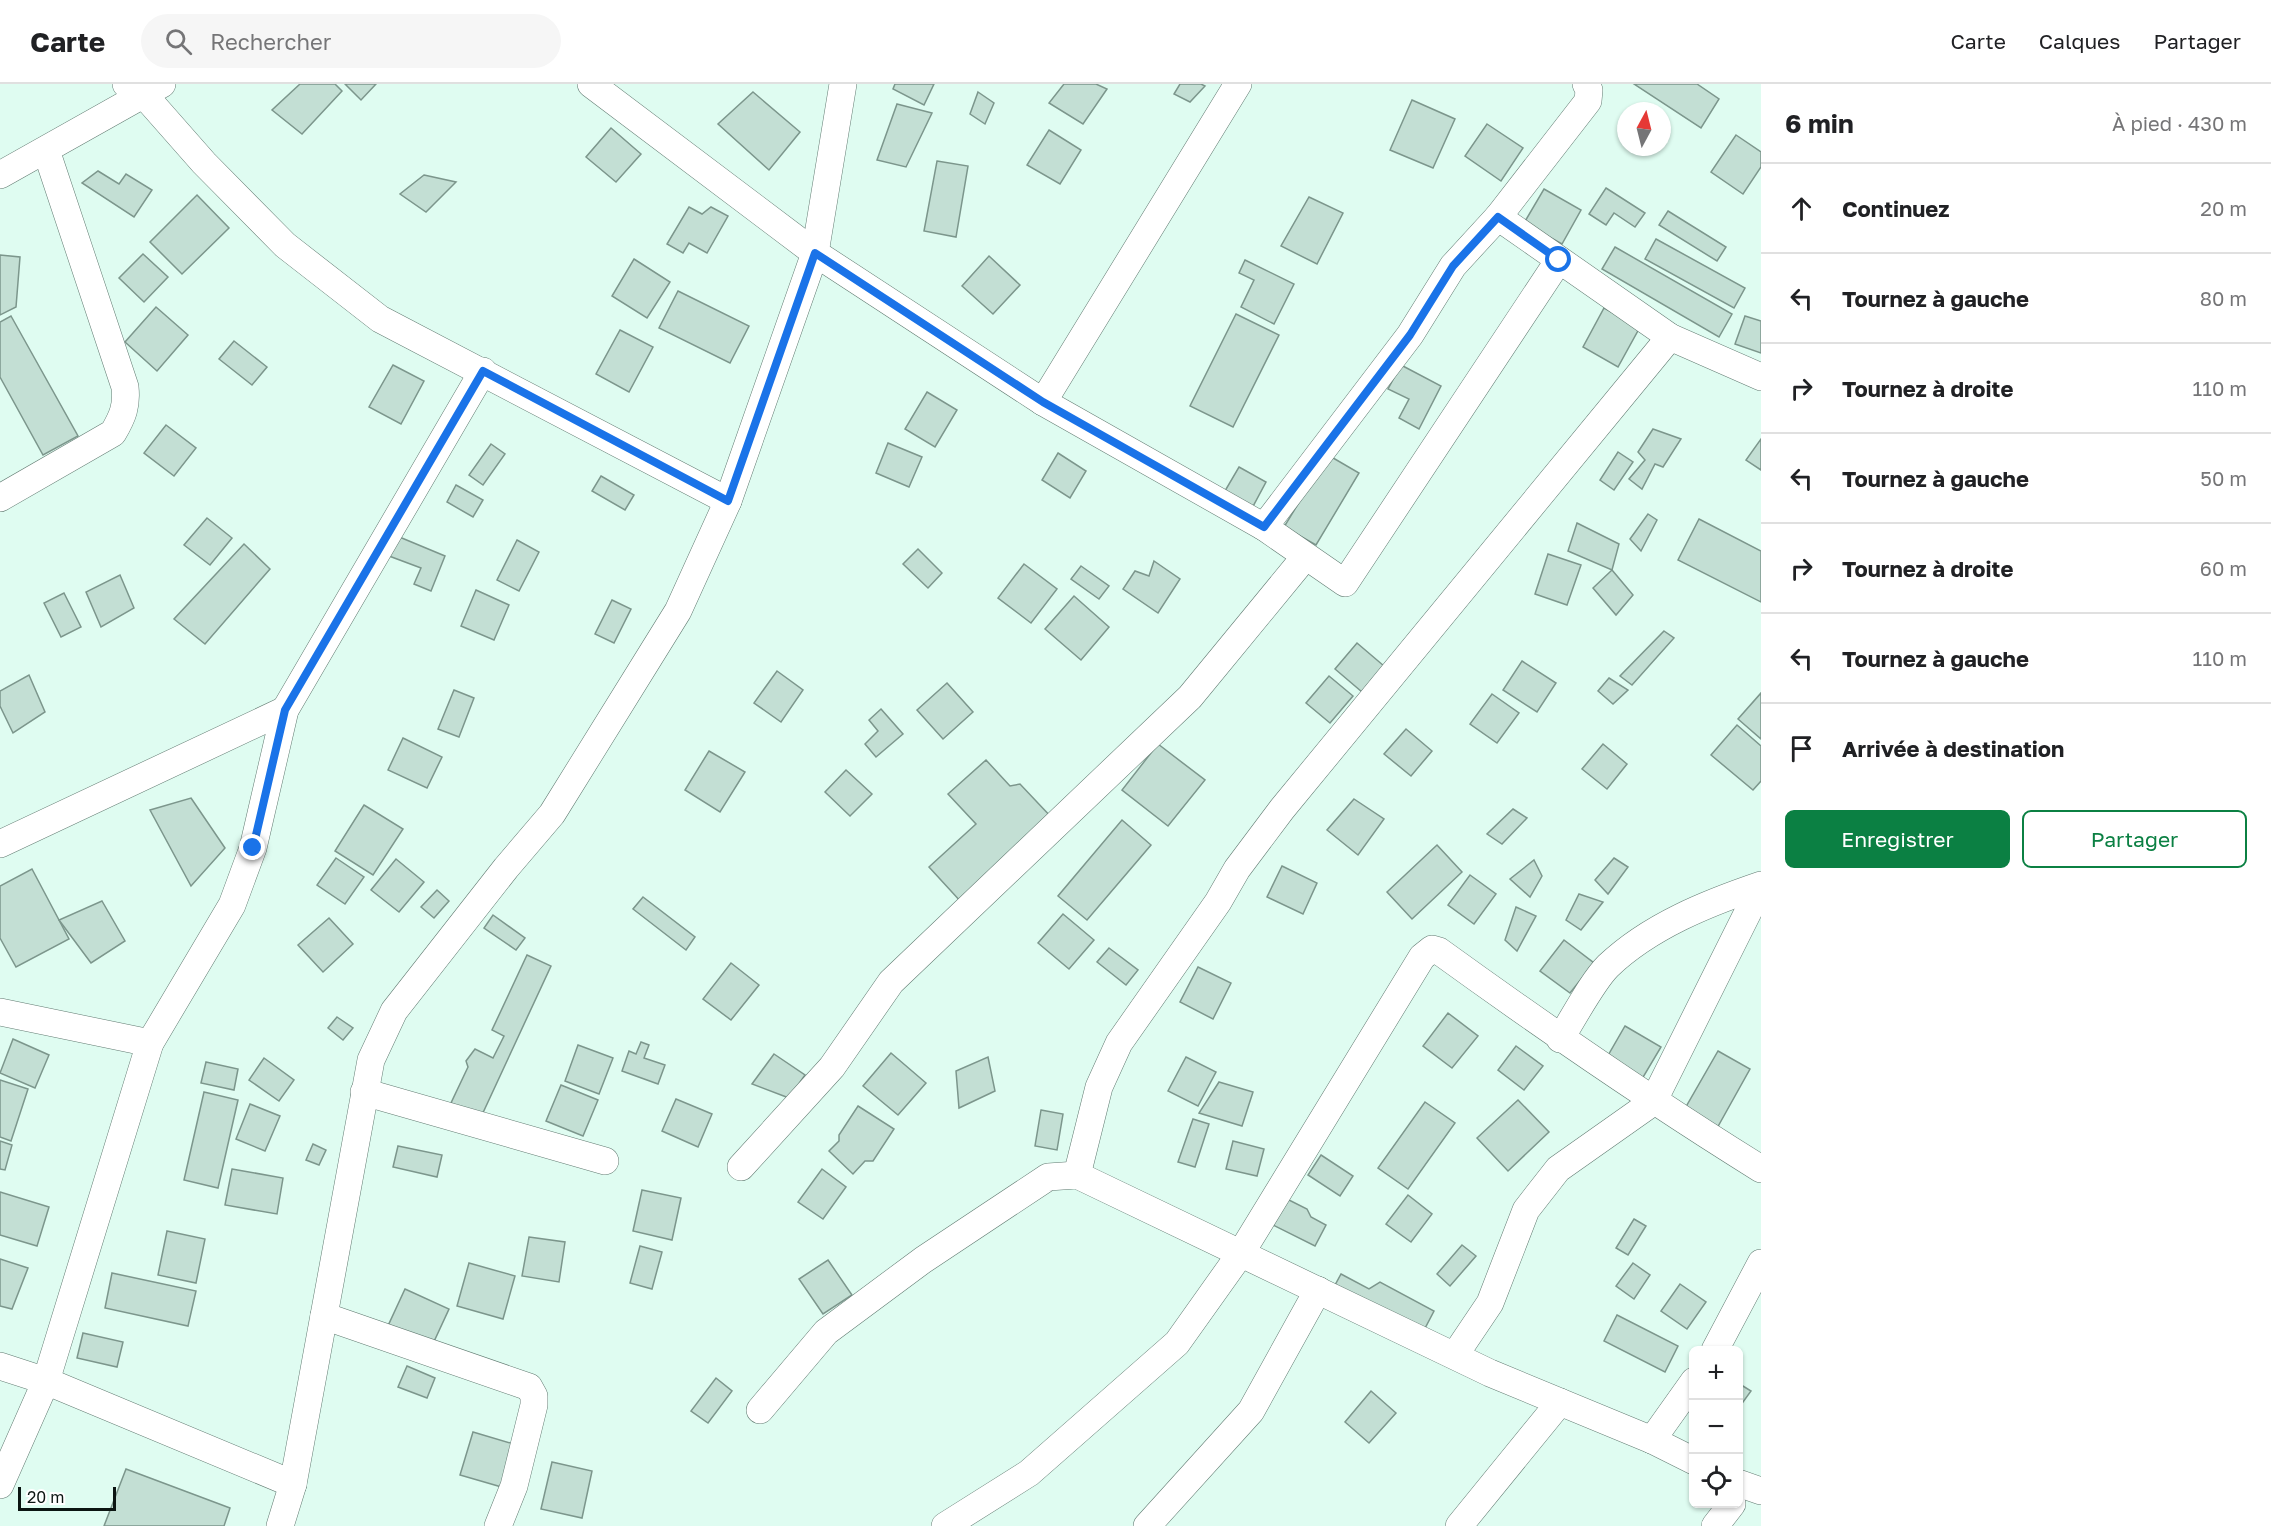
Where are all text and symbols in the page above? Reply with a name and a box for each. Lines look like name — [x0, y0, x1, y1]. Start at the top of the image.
search box — [141, 14, 561, 68]
text: Carte — [30, 25, 105, 58]
icon: search — [162, 25, 195, 58]
text: Rechercher — [210, 28, 331, 55]
text: Carte — [1950, 28, 2006, 54]
text: Calques — [2039, 28, 2120, 54]
text: Partager — [2153, 28, 2241, 54]
north arrow — [1617, 102, 1671, 156]
text: 6 min — [1785, 108, 1854, 139]
text: À pied · 430 m — [2112, 111, 2247, 135]
icon: ahead — [1785, 192, 1818, 225]
text: Continuez — [1842, 195, 1949, 222]
text: 20 m — [2200, 196, 2247, 220]
route start — [1545, 246, 1571, 272]
icon: left — [1785, 282, 1818, 315]
text: Tournez à gauche — [1842, 285, 2029, 312]
text: 80 m — [2200, 286, 2247, 310]
icon: right — [1785, 372, 1818, 405]
text: Tournez à droite — [1842, 375, 2013, 402]
text: 110 m — [2193, 376, 2247, 400]
icon: left — [1785, 462, 1818, 495]
text: Tournez à gauche — [1842, 465, 2029, 492]
text: 50 m — [2200, 466, 2247, 490]
icon: right — [1785, 552, 1818, 585]
text: Tournez à droite — [1842, 555, 2013, 582]
text: 60 m — [2200, 556, 2247, 580]
icon: left — [1785, 642, 1818, 675]
text: Tournez à gauche — [1842, 645, 2029, 672]
text: 110 m — [2193, 646, 2247, 670]
icon: arrive — [1785, 732, 1818, 765]
text: Arrivée à destination — [1842, 735, 2064, 762]
button: Enregistrer — [1785, 810, 2010, 868]
button: Partager — [2022, 810, 2247, 868]
route end — [239, 834, 265, 860]
map controls — [1689, 1346, 1743, 1508]
button: + — [1689, 1346, 1743, 1400]
button: − — [1689, 1400, 1743, 1454]
button: locate — [1689, 1454, 1743, 1508]
scale bar — [18, 1484, 116, 1512]
text: 20 m — [27, 1487, 64, 1507]

